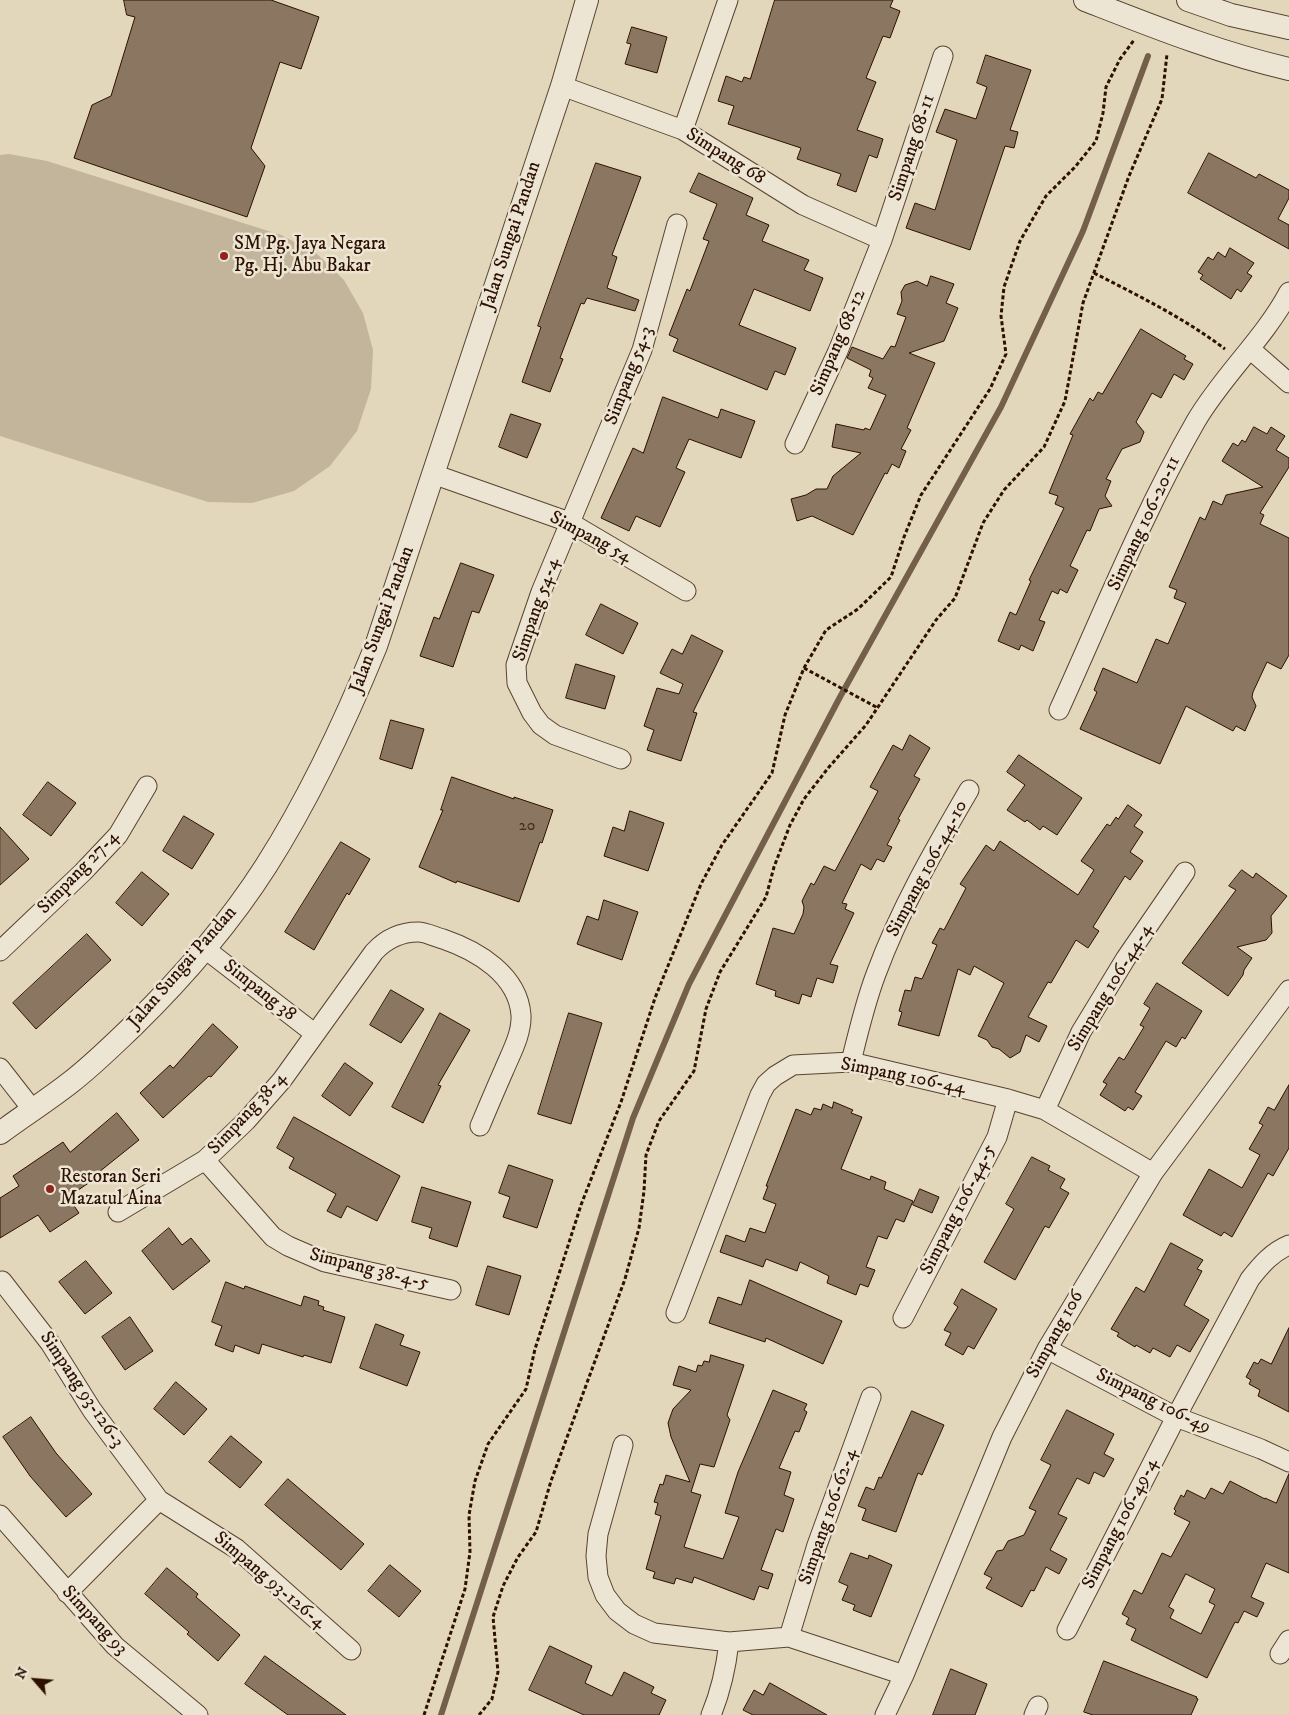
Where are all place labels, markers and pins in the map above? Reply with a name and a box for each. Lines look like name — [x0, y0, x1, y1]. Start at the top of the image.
place label: SM Pg. Jaya Negara Pg. Hj. Abu Bakar — [234, 234, 386, 278]
marker: SM Pg. Jaya Negara Pg. Hj. Abu Bakar — [218, 250, 230, 262]
place label: Restoran Seri Mazatul Aina — [60, 1167, 162, 1211]
marker: Restoran Seri Mazatul Aina — [44, 1183, 56, 1195]

